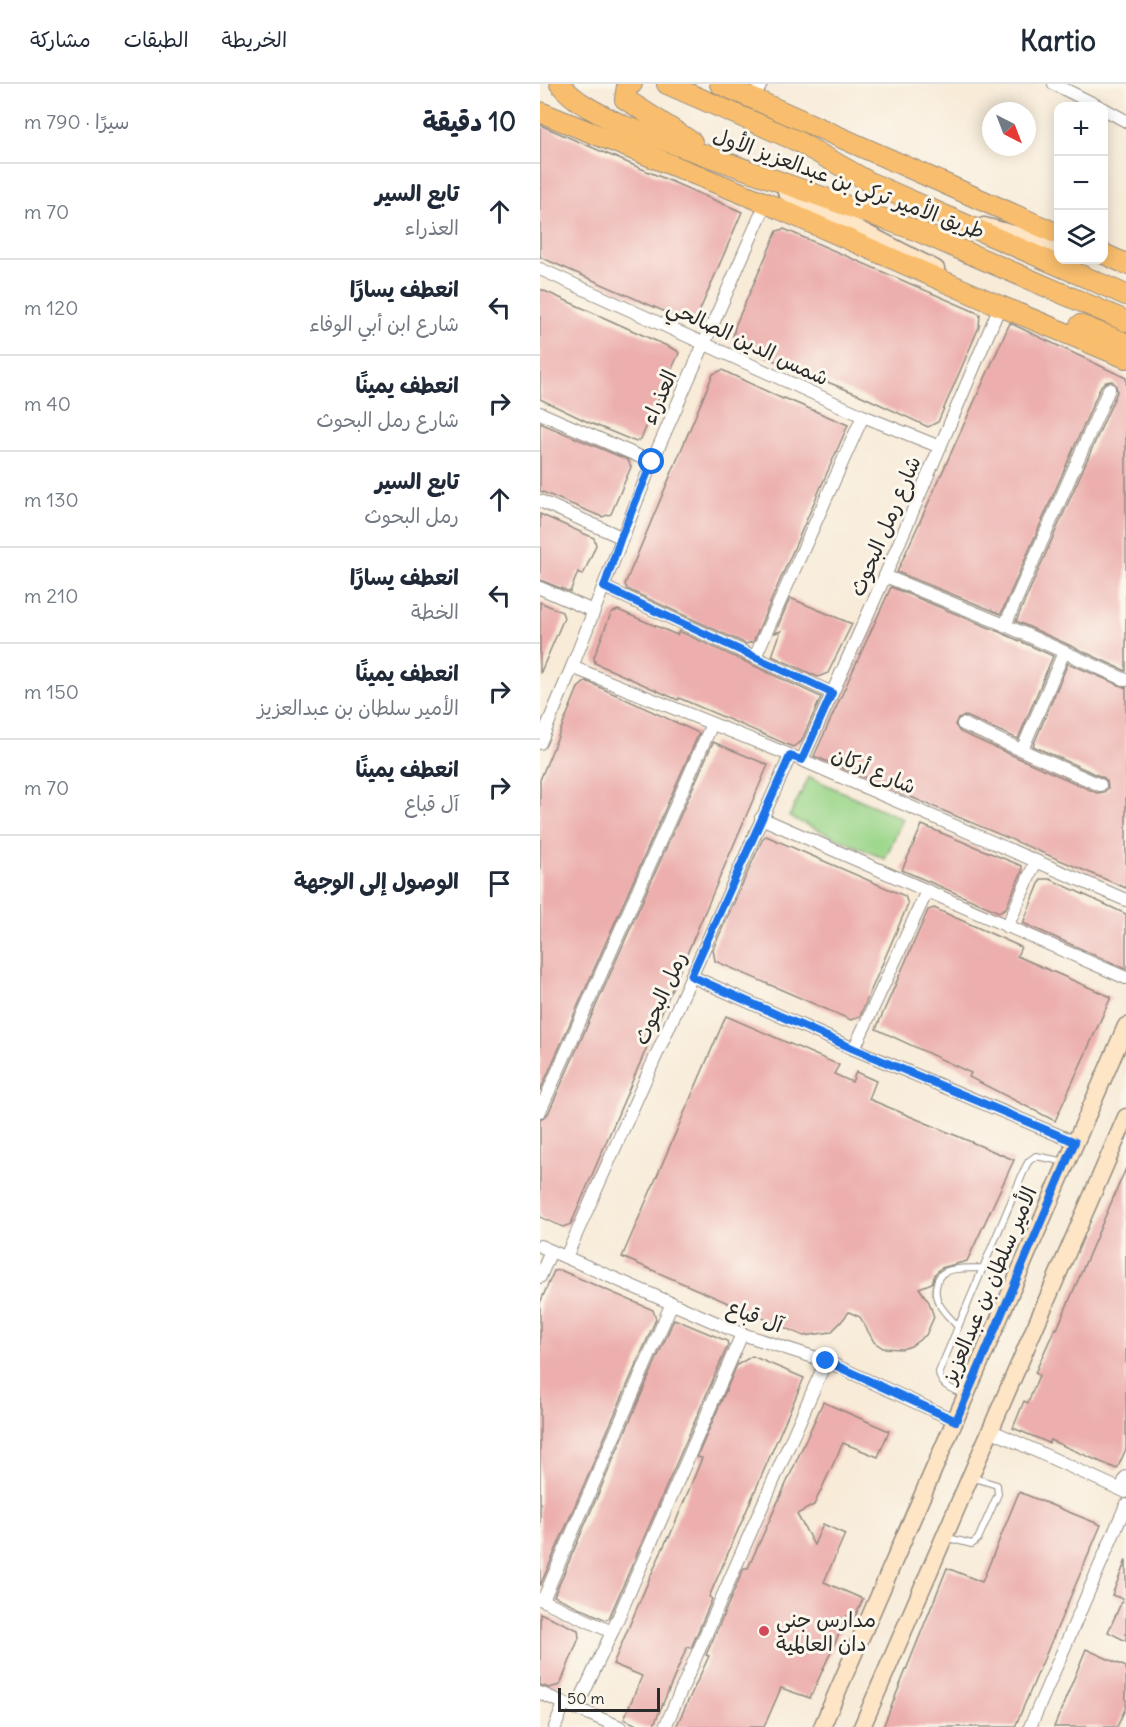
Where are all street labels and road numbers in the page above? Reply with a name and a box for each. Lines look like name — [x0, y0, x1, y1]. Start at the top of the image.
street label: طريق الأمير تركي بن عبدالعزيز الأول — [707, 121, 988, 250]
street label: شمس الدين الصالحي — [660, 293, 833, 397]
street label: العذراء — [635, 365, 683, 429]
street label: شارع رمل البحوث — [843, 452, 929, 601]
street label: شارع أركان — [827, 740, 920, 802]
street label: رمل البحوث — [627, 947, 693, 1049]
street label: الأمير سلطان بن عبدالعزيز — [934, 1182, 1043, 1389]
street label: آل قباع — [723, 1293, 787, 1341]

